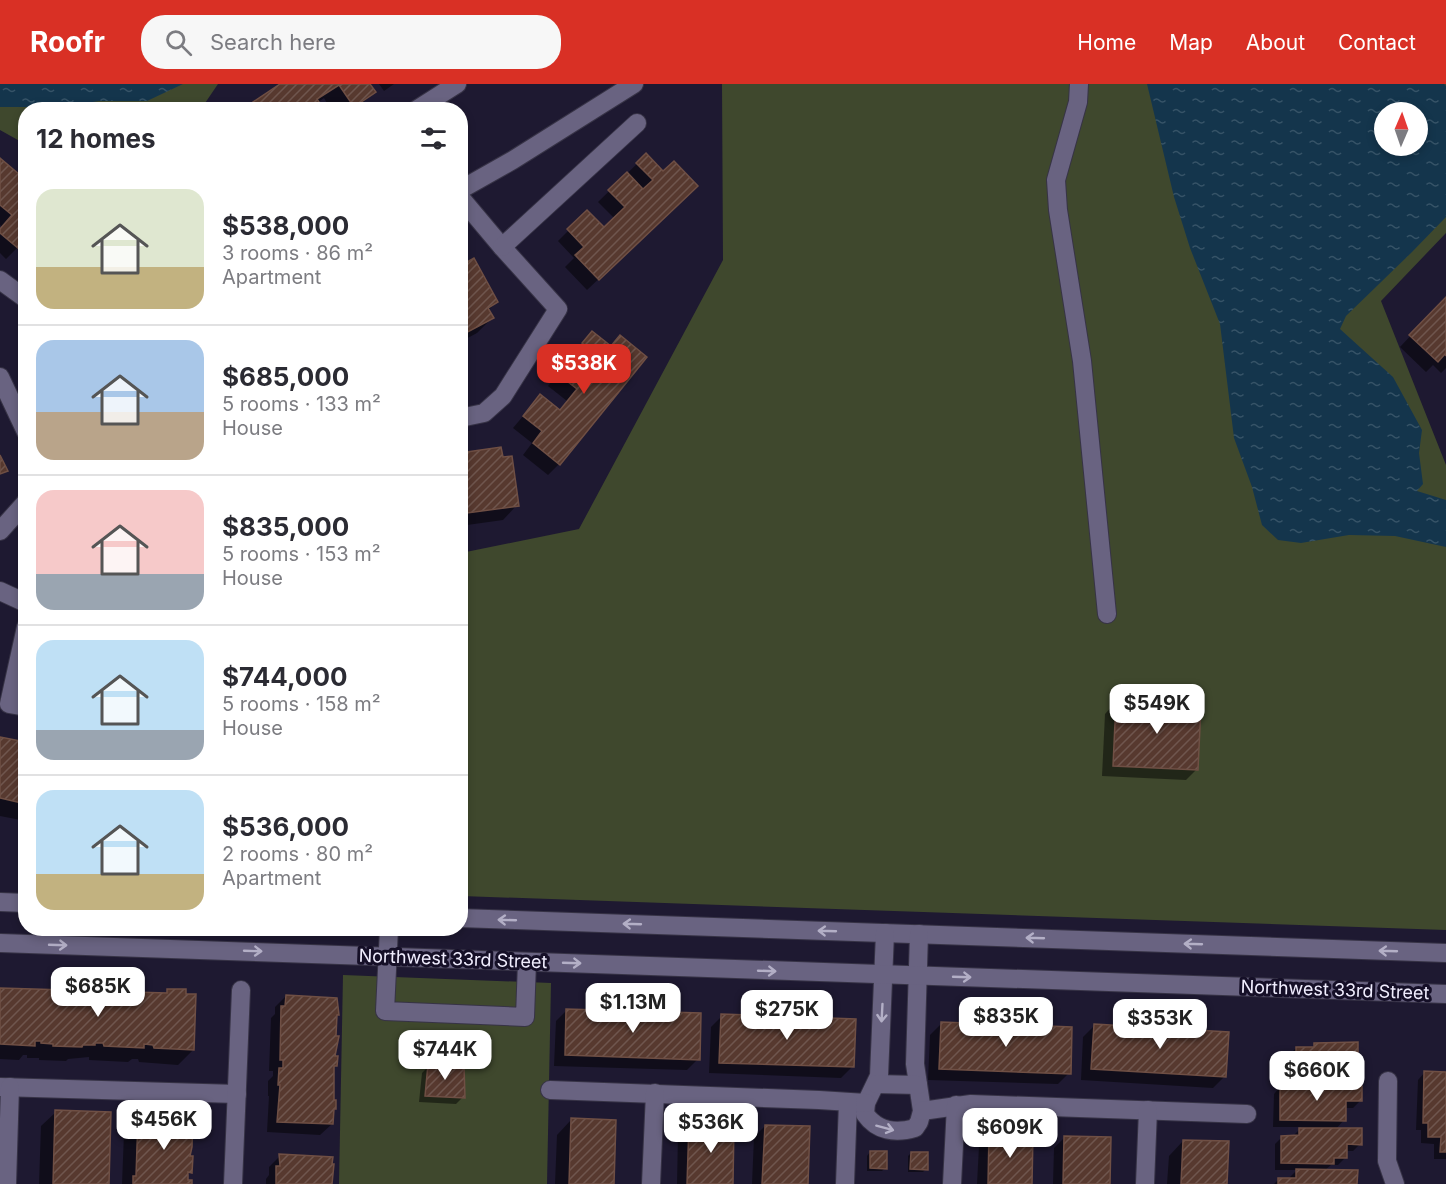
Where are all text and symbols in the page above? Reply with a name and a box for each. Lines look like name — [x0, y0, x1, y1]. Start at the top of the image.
search box — [141, 15, 561, 69]
text: Roofr — [30, 25, 105, 59]
icon: search — [162, 26, 195, 59]
text: Search here — [210, 29, 336, 55]
text: Home — [1077, 30, 1136, 55]
text: Map — [1169, 30, 1213, 55]
text: About — [1246, 30, 1305, 55]
text: Contact — [1338, 30, 1416, 55]
north arrow — [1374, 102, 1428, 156]
map controls — [1374, 102, 1428, 156]
icon: filters — [417, 122, 450, 155]
text: 12 homes — [36, 123, 156, 154]
text: $538,000 — [222, 210, 349, 241]
icon: home — [84, 213, 156, 285]
text: 3 rooms · 86 m² — [222, 241, 373, 265]
text: Apartment — [222, 265, 321, 289]
pin: $538K — [542, 344, 626, 395]
text: $538K — [551, 351, 617, 375]
text: $685,000 — [222, 361, 349, 392]
icon: home — [84, 364, 156, 436]
text: 5 rooms · 133 m² — [222, 392, 381, 416]
text: House — [222, 416, 283, 440]
text: $835,000 — [222, 511, 349, 542]
icon: home — [84, 514, 156, 586]
text: 5 rooms · 153 m² — [222, 542, 381, 566]
text: House — [222, 566, 283, 590]
text: $744,000 — [222, 661, 347, 692]
icon: home — [84, 664, 156, 736]
pin: $549K — [1115, 684, 1199, 735]
text: $549K — [1124, 691, 1190, 715]
text: 5 rooms · 158 m² — [222, 692, 381, 716]
text: House — [222, 716, 283, 740]
text: $536,000 — [222, 811, 349, 842]
icon: home — [84, 814, 156, 886]
text: 2 rooms · 80 m² — [222, 842, 373, 866]
text: Apartment — [222, 866, 321, 890]
one-way arrow — [497, 914, 517, 926]
one-way arrow — [623, 919, 643, 930]
one-way arrow — [818, 926, 838, 937]
one-way arrow — [1025, 933, 1045, 944]
one-way arrow — [1183, 938, 1203, 950]
one-way arrow — [48, 939, 68, 950]
street label: Northwest 33rd Street — [358, 945, 548, 972]
one-way arrow — [1378, 945, 1398, 956]
one-way arrow — [243, 946, 263, 957]
one-way arrow — [562, 958, 582, 969]
one-way arrow — [757, 965, 777, 976]
pin: $685K — [56, 967, 140, 1018]
one-way arrow — [952, 972, 972, 983]
text: $685K — [65, 974, 131, 998]
street label: Northwest 33rd Street — [1240, 976, 1430, 1003]
pin: $1.13M — [584, 983, 682, 1034]
text: $1.13M — [600, 990, 666, 1014]
pin: $275K — [745, 990, 829, 1041]
text: $275K — [755, 997, 819, 1021]
pin: $835K — [964, 997, 1048, 1048]
pin: $353K — [1118, 999, 1202, 1050]
one-way arrow — [877, 1002, 888, 1022]
text: $835K — [973, 1004, 1039, 1028]
text: $353K — [1127, 1006, 1193, 1030]
pin: $744K — [403, 1030, 487, 1081]
text: $744K — [413, 1037, 478, 1061]
pin: $660K — [1275, 1051, 1359, 1102]
text: $660K — [1284, 1058, 1350, 1082]
pin: $456K — [122, 1100, 206, 1151]
pin: $536K — [669, 1103, 753, 1154]
text: $456K — [131, 1107, 197, 1131]
pin: $609K — [968, 1108, 1052, 1159]
text: $536K — [678, 1110, 744, 1134]
text: $609K — [977, 1115, 1043, 1139]
one-way arrow — [875, 1122, 894, 1134]

